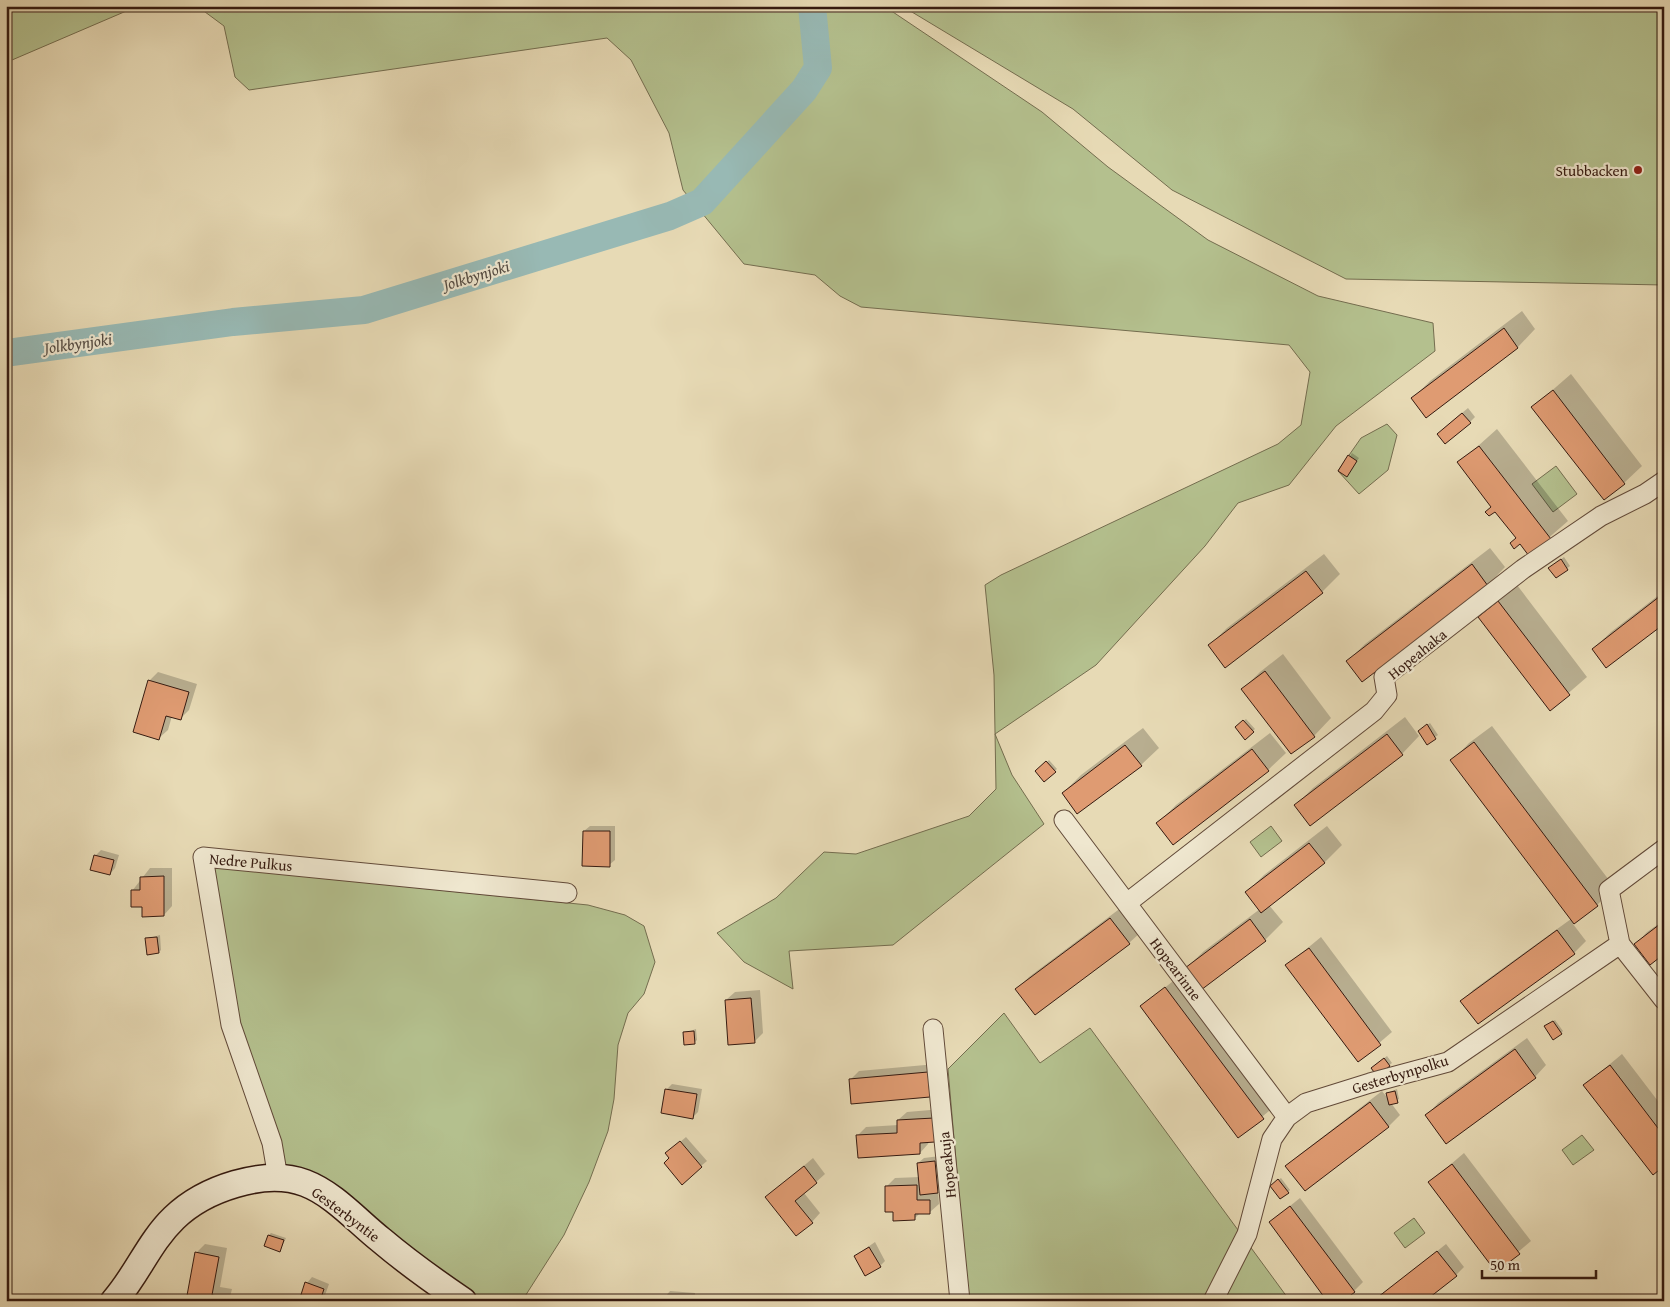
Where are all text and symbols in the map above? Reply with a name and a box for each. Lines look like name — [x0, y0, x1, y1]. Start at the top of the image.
place label: Stubbacken — [1555, 160, 1629, 181]
marker: Stubbacken — [1632, 164, 1644, 176]
water label: Jolkbynjoki — [437, 254, 512, 297]
water label: Jolkbynjoki — [40, 326, 113, 360]
street label: Hopeahaka — [1383, 624, 1451, 684]
street label: Nedre Pulkus — [209, 848, 293, 876]
street label: Hopearinne — [1145, 933, 1207, 1005]
street label: Gesterbynpolku — [1349, 1049, 1452, 1099]
street label: Hopeakuja — [933, 1131, 961, 1199]
street label: Gesterbyntie — [308, 1181, 384, 1247]
scale bar — [1482, 1247, 1596, 1279]
text: 50 m — [1490, 1254, 1521, 1275]

